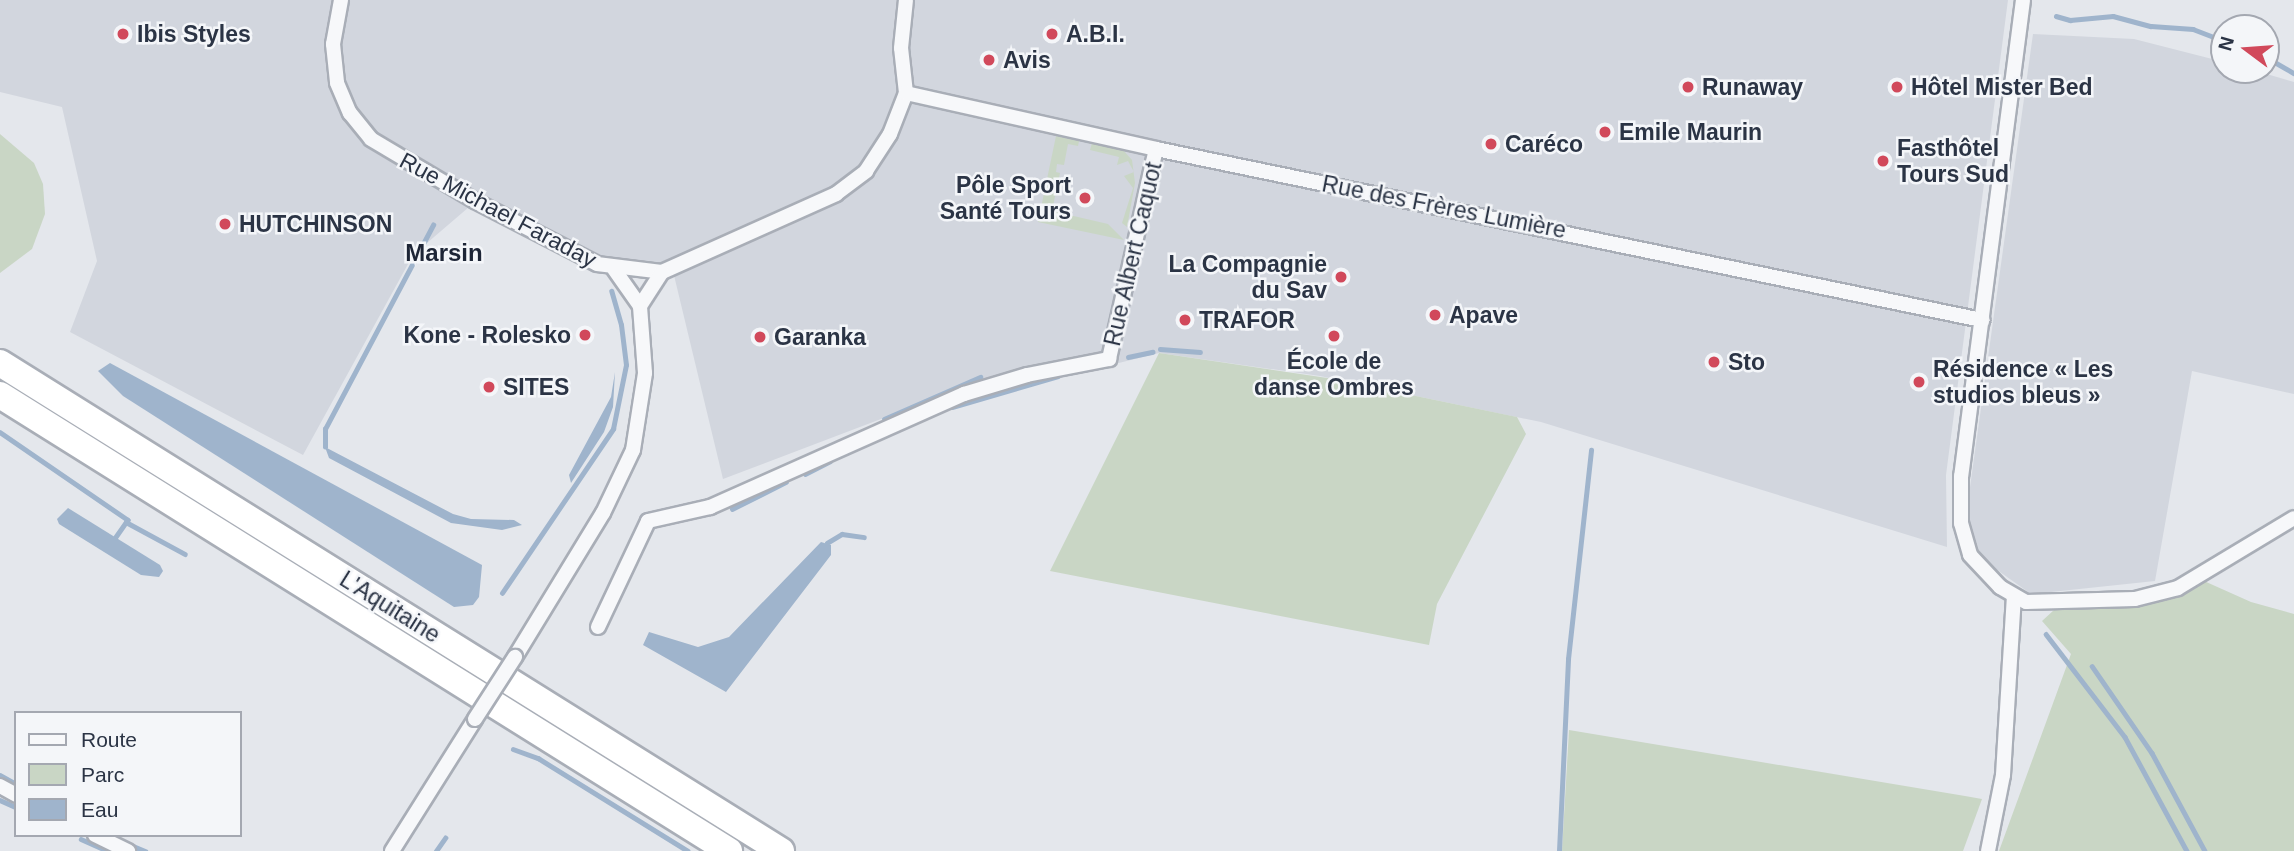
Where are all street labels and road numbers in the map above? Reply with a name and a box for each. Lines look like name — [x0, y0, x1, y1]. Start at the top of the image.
street label: Rue Michael Faraday — [395, 147, 601, 273]
street label: Rue Albert Caquot — [1098, 159, 1168, 349]
street label: Rue des Frères Lumière — [1320, 170, 1568, 244]
street label: L'Aquitaine — [335, 565, 445, 649]

